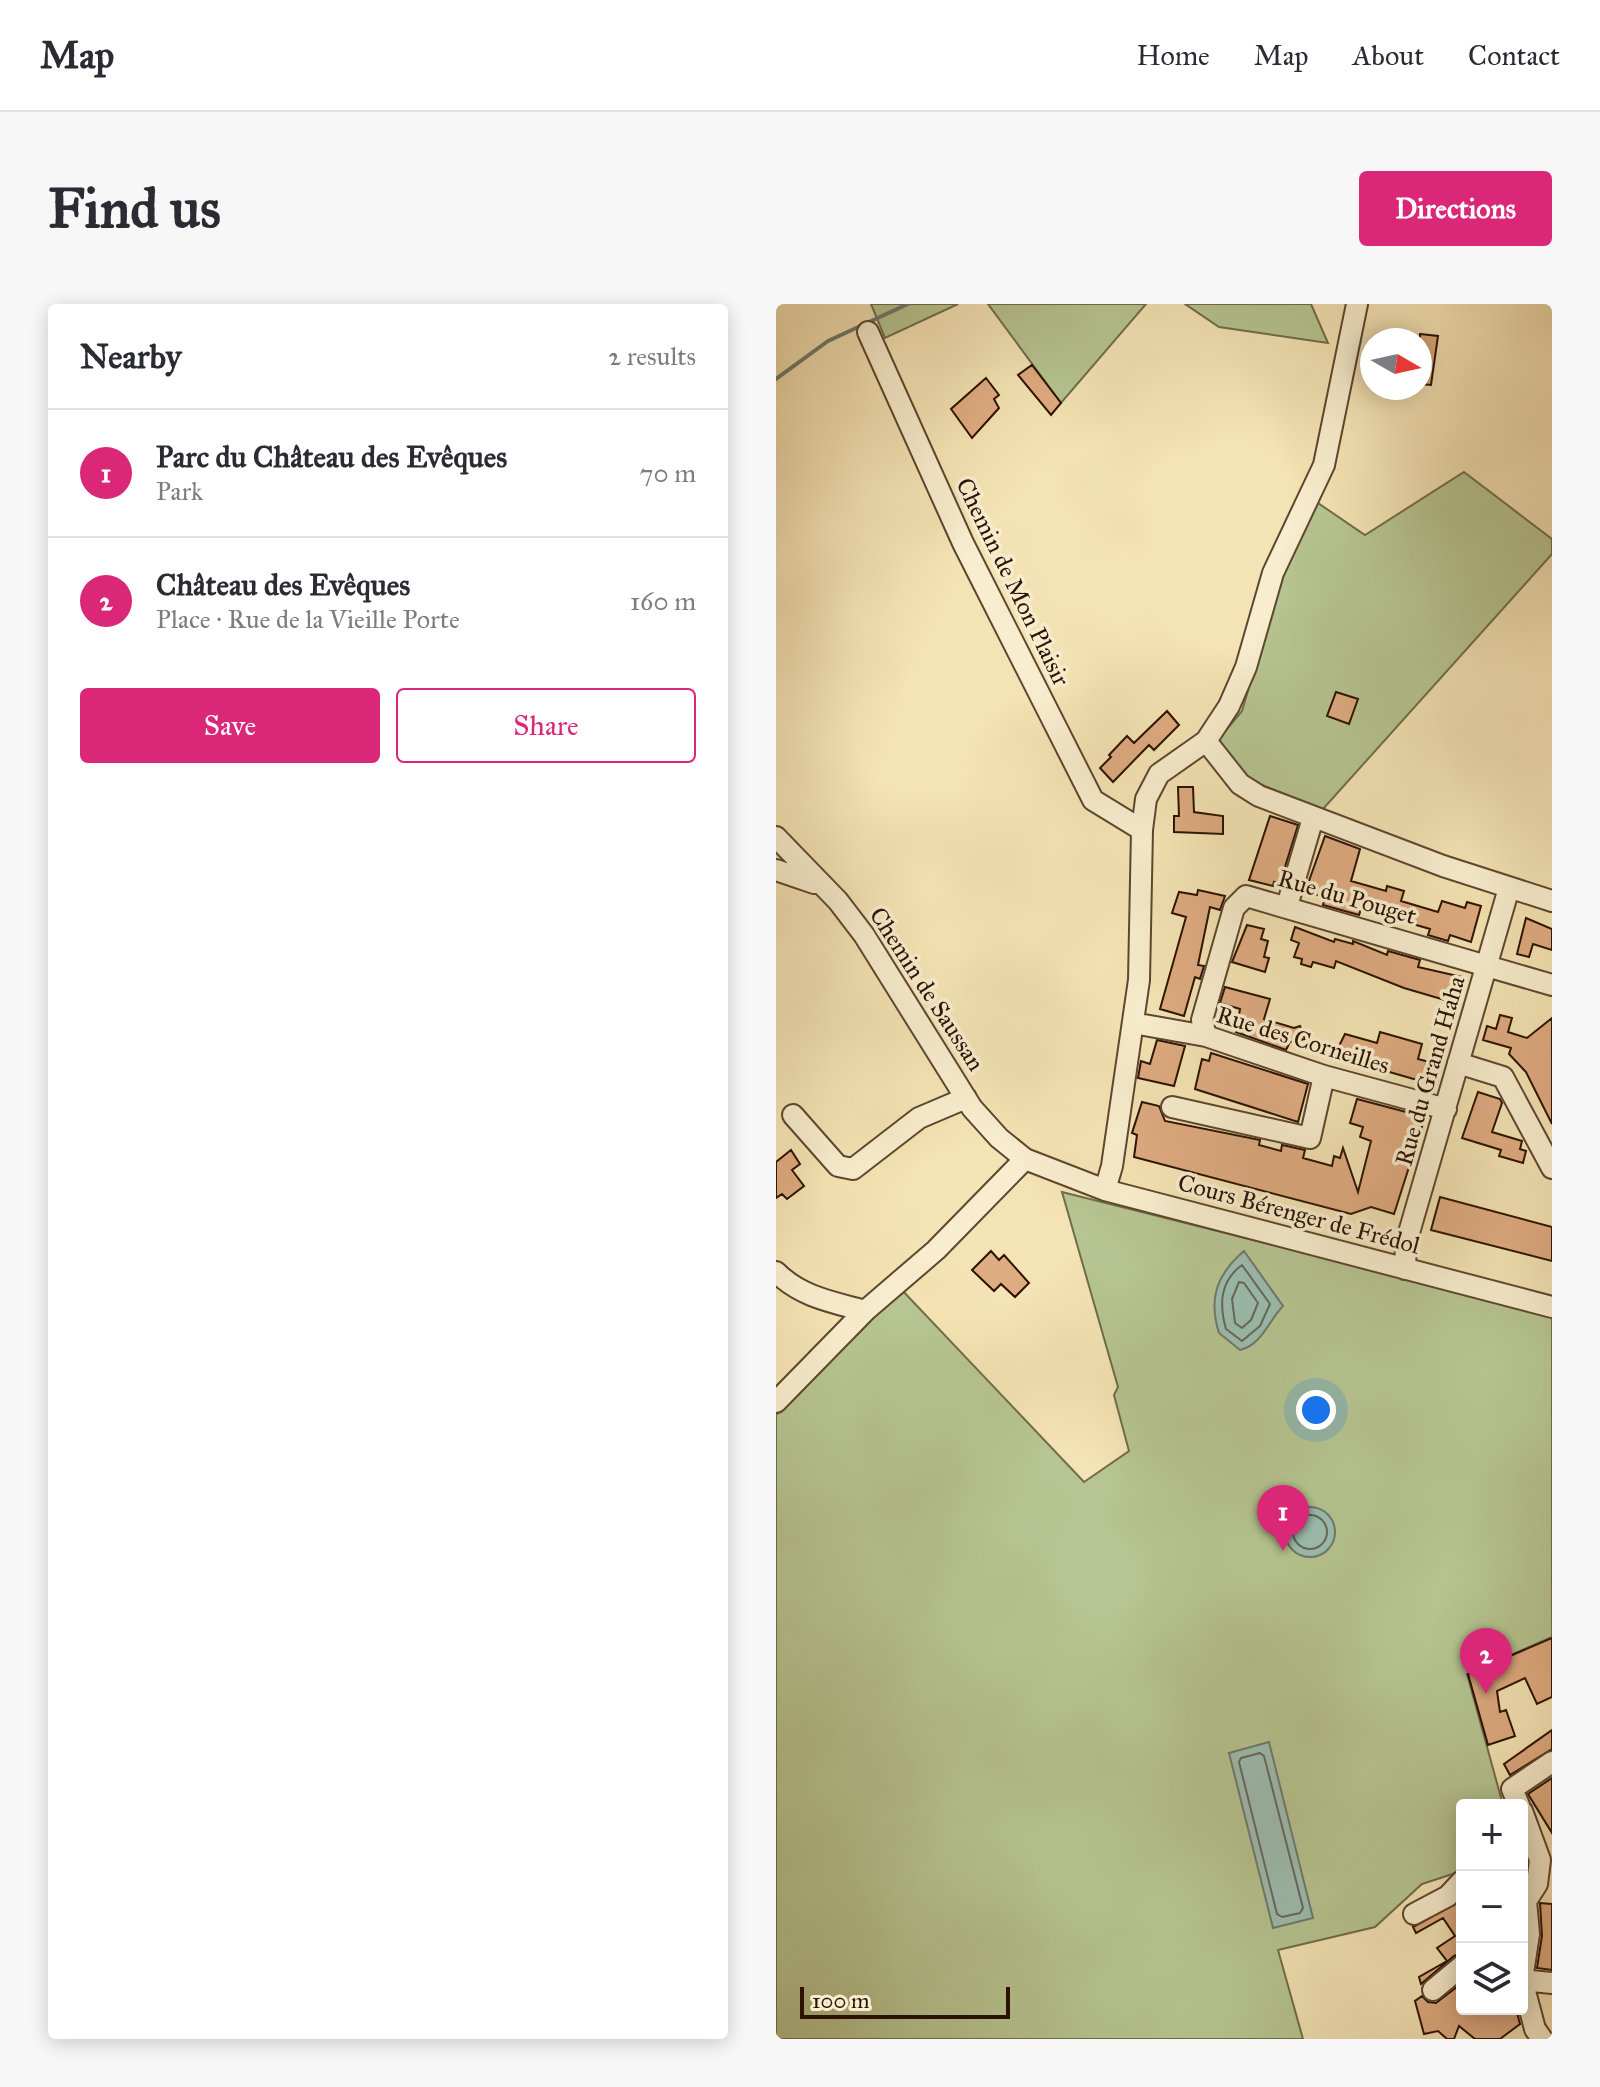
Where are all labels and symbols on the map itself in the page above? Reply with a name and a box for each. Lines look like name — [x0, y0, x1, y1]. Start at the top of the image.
north arrow — [1360, 328, 1432, 400]
street label: Chemin de Mon Plaisir — [950, 473, 1076, 691]
street label: Rue du Pouget — [1274, 863, 1420, 931]
street label: Chemin de Saussan — [863, 902, 991, 1076]
street label: Rue du Grand Haha — [1389, 972, 1472, 1169]
street label: Rue des Corneilles — [1213, 999, 1393, 1081]
street label: Cours Bérenger de Frédol — [1175, 1167, 1424, 1261]
your location — [1296, 1390, 1336, 1430]
pin: 1 — [1257, 1485, 1309, 1551]
pin: 2 — [1460, 1628, 1512, 1694]
scale bar — [800, 1983, 1010, 2019]

